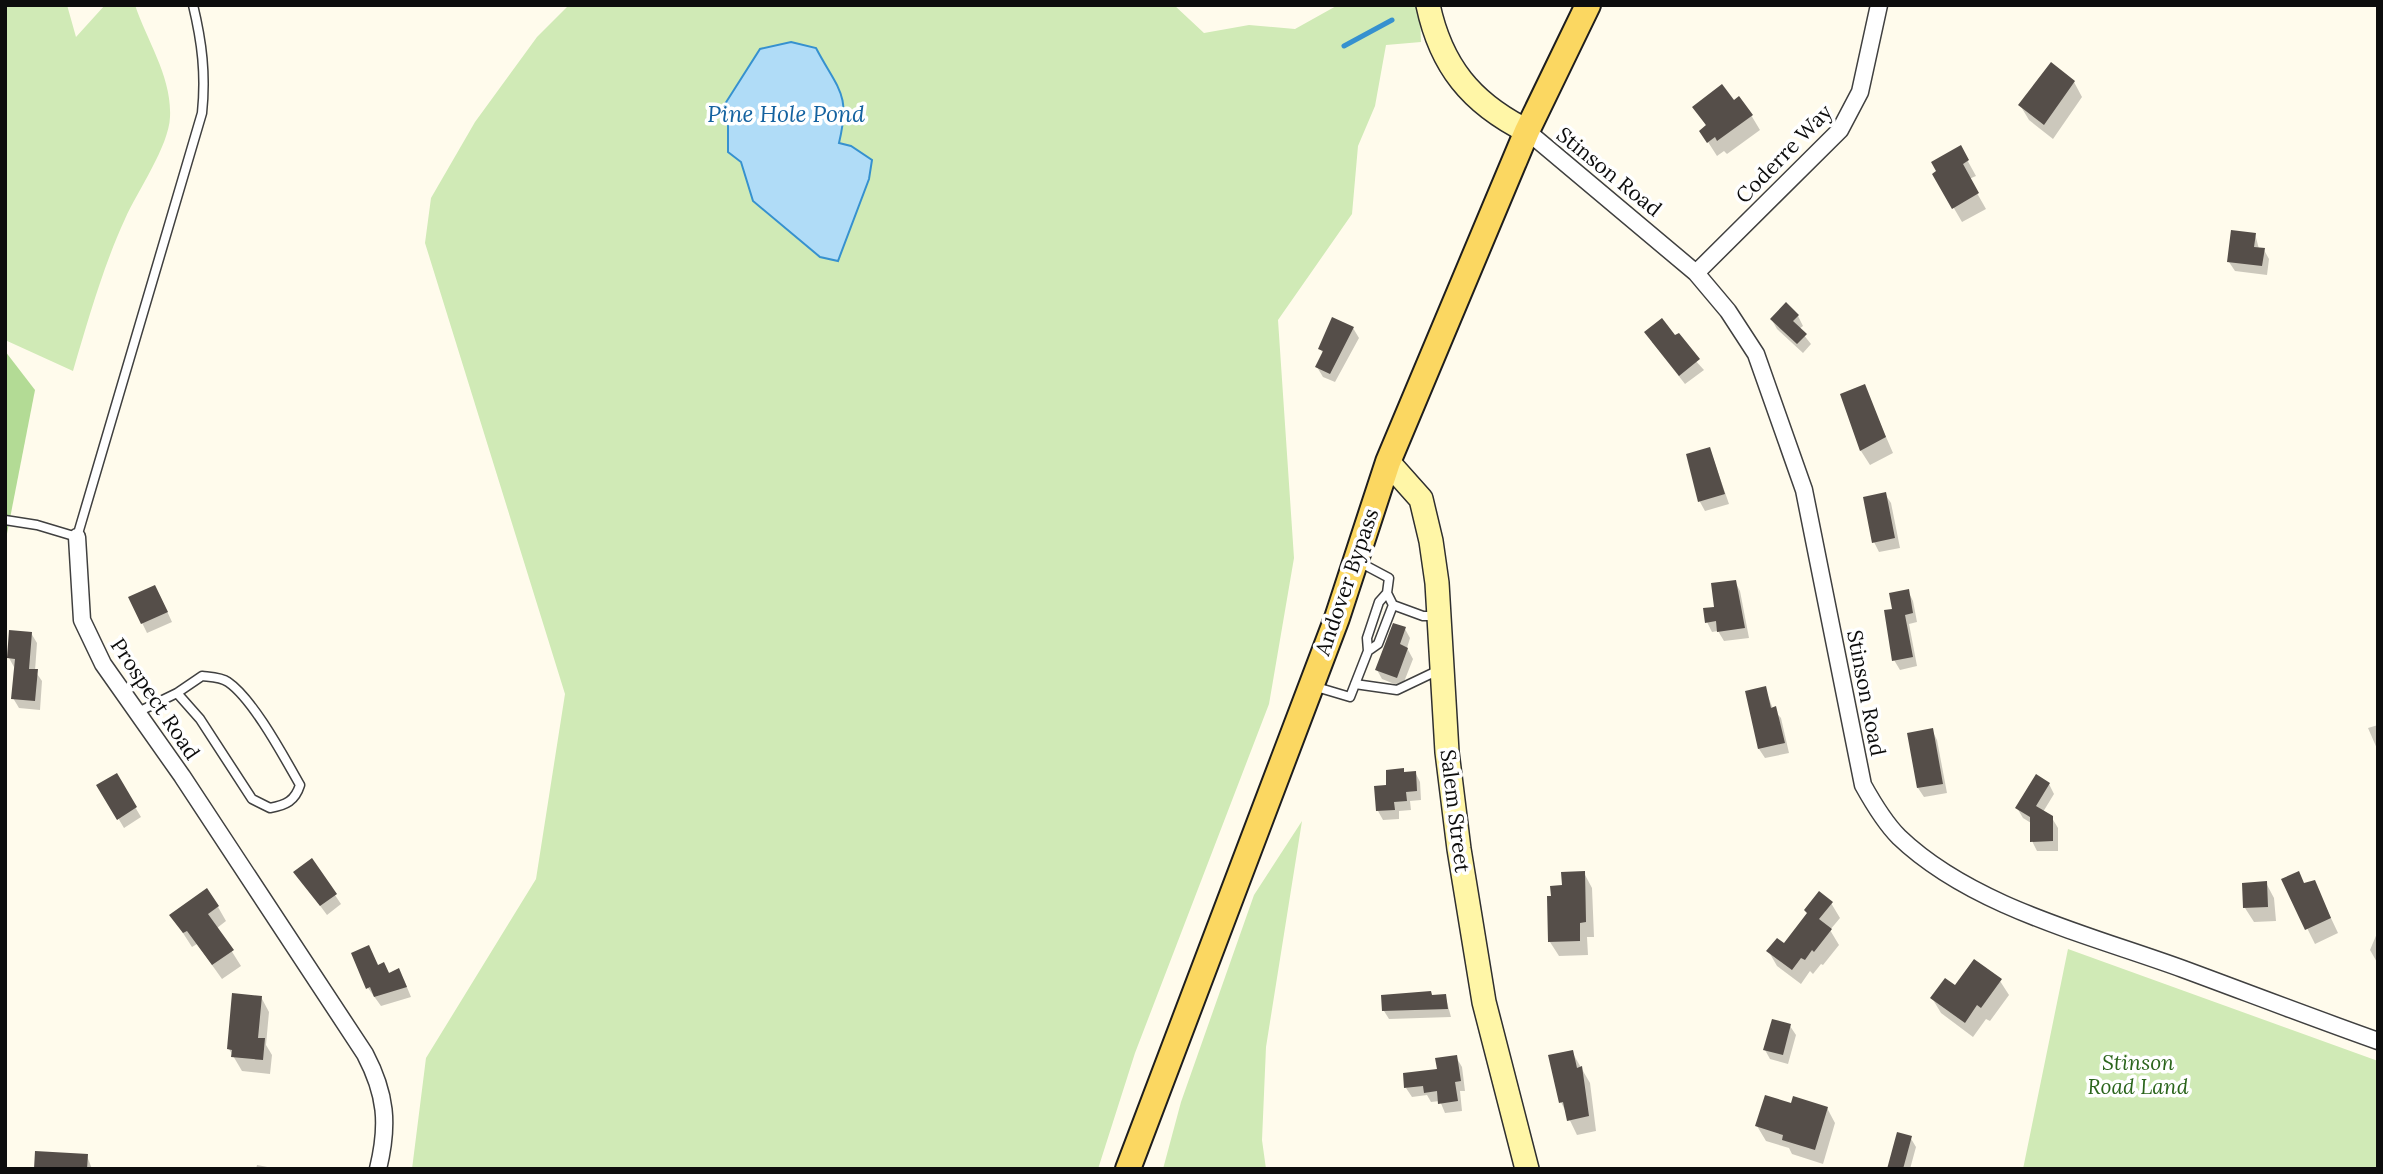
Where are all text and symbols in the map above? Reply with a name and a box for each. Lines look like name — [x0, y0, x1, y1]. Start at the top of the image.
street label: Coderre Way — [1730, 98, 1838, 209]
water label: Pine Hole Pond — [707, 99, 865, 128]
street label: Stinson Road — [1551, 121, 1667, 222]
street label: Andover Bypass — [1308, 505, 1384, 660]
street label: Stinson Road — [1841, 628, 1892, 758]
street label: Prospect Road — [105, 633, 206, 765]
street label: Salem Street — [1435, 748, 1477, 875]
park label: Stinson Road Land — [2088, 1049, 2189, 1100]

